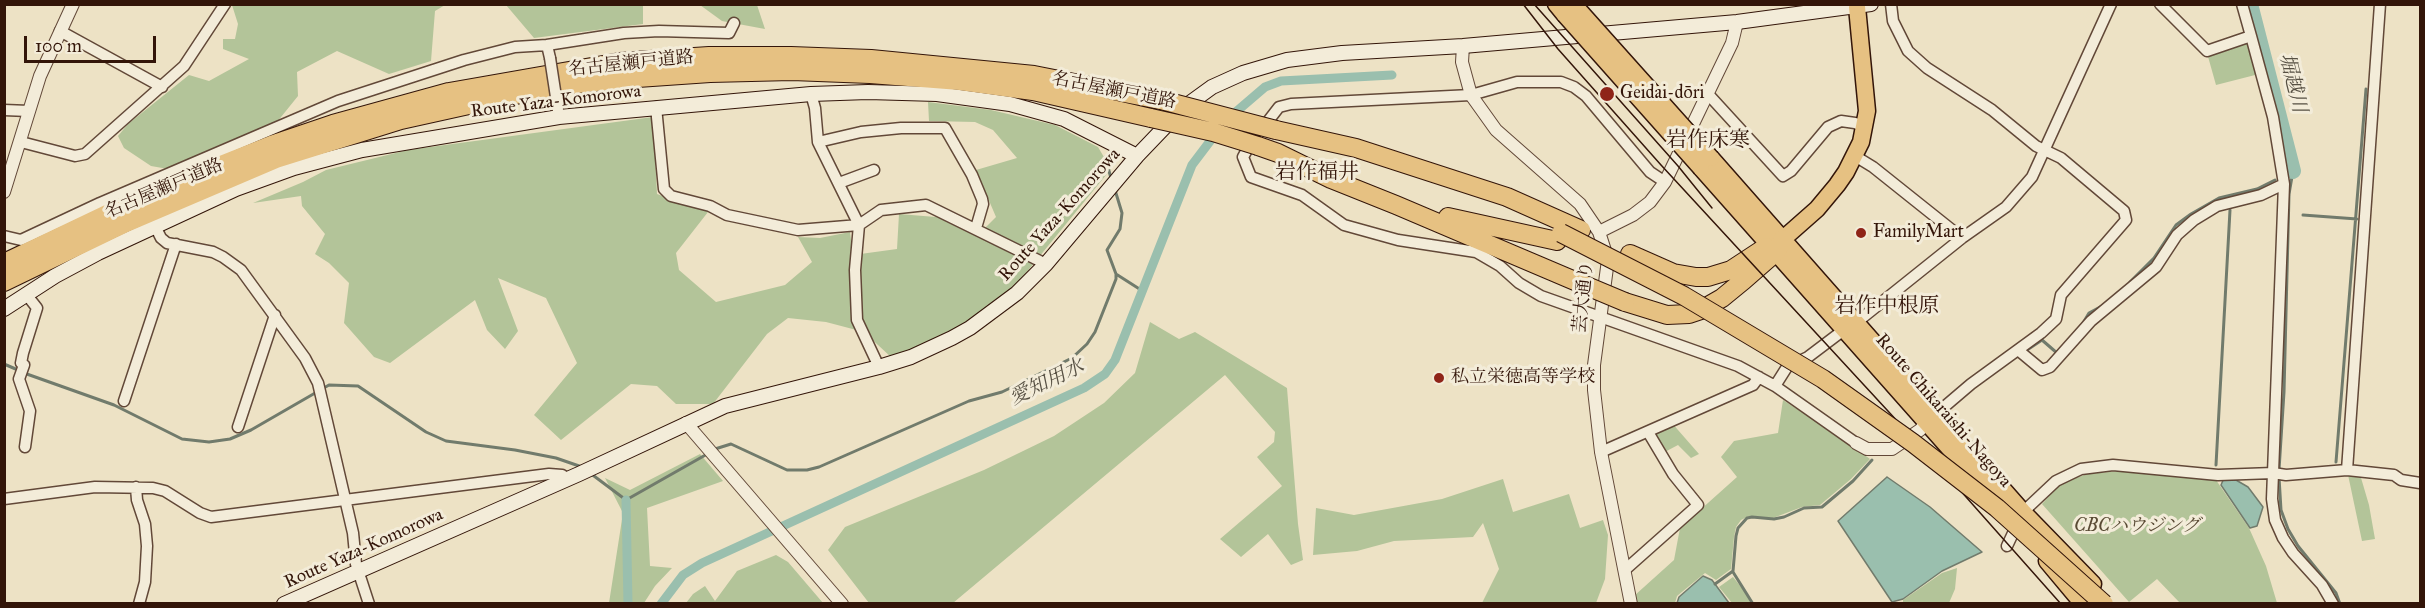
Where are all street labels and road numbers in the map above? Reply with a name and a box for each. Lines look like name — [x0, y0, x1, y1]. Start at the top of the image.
street label: 名古屋瀬戸道路 — [567, 47, 695, 81]
street label: 名古屋瀬戸道路 — [1050, 68, 1178, 114]
street label: Route Yaza-Komorowa — [470, 81, 642, 123]
street label: Route Yaza-Komorowa — [995, 144, 1125, 286]
street label: 名古屋瀬戸道路 — [102, 154, 226, 224]
street label: 芸大通り — [1569, 260, 1599, 334]
street label: Route Chikaraishi-Nagoya — [1870, 330, 2016, 492]
street label: Route Yaza-Komorowa — [281, 504, 447, 594]

